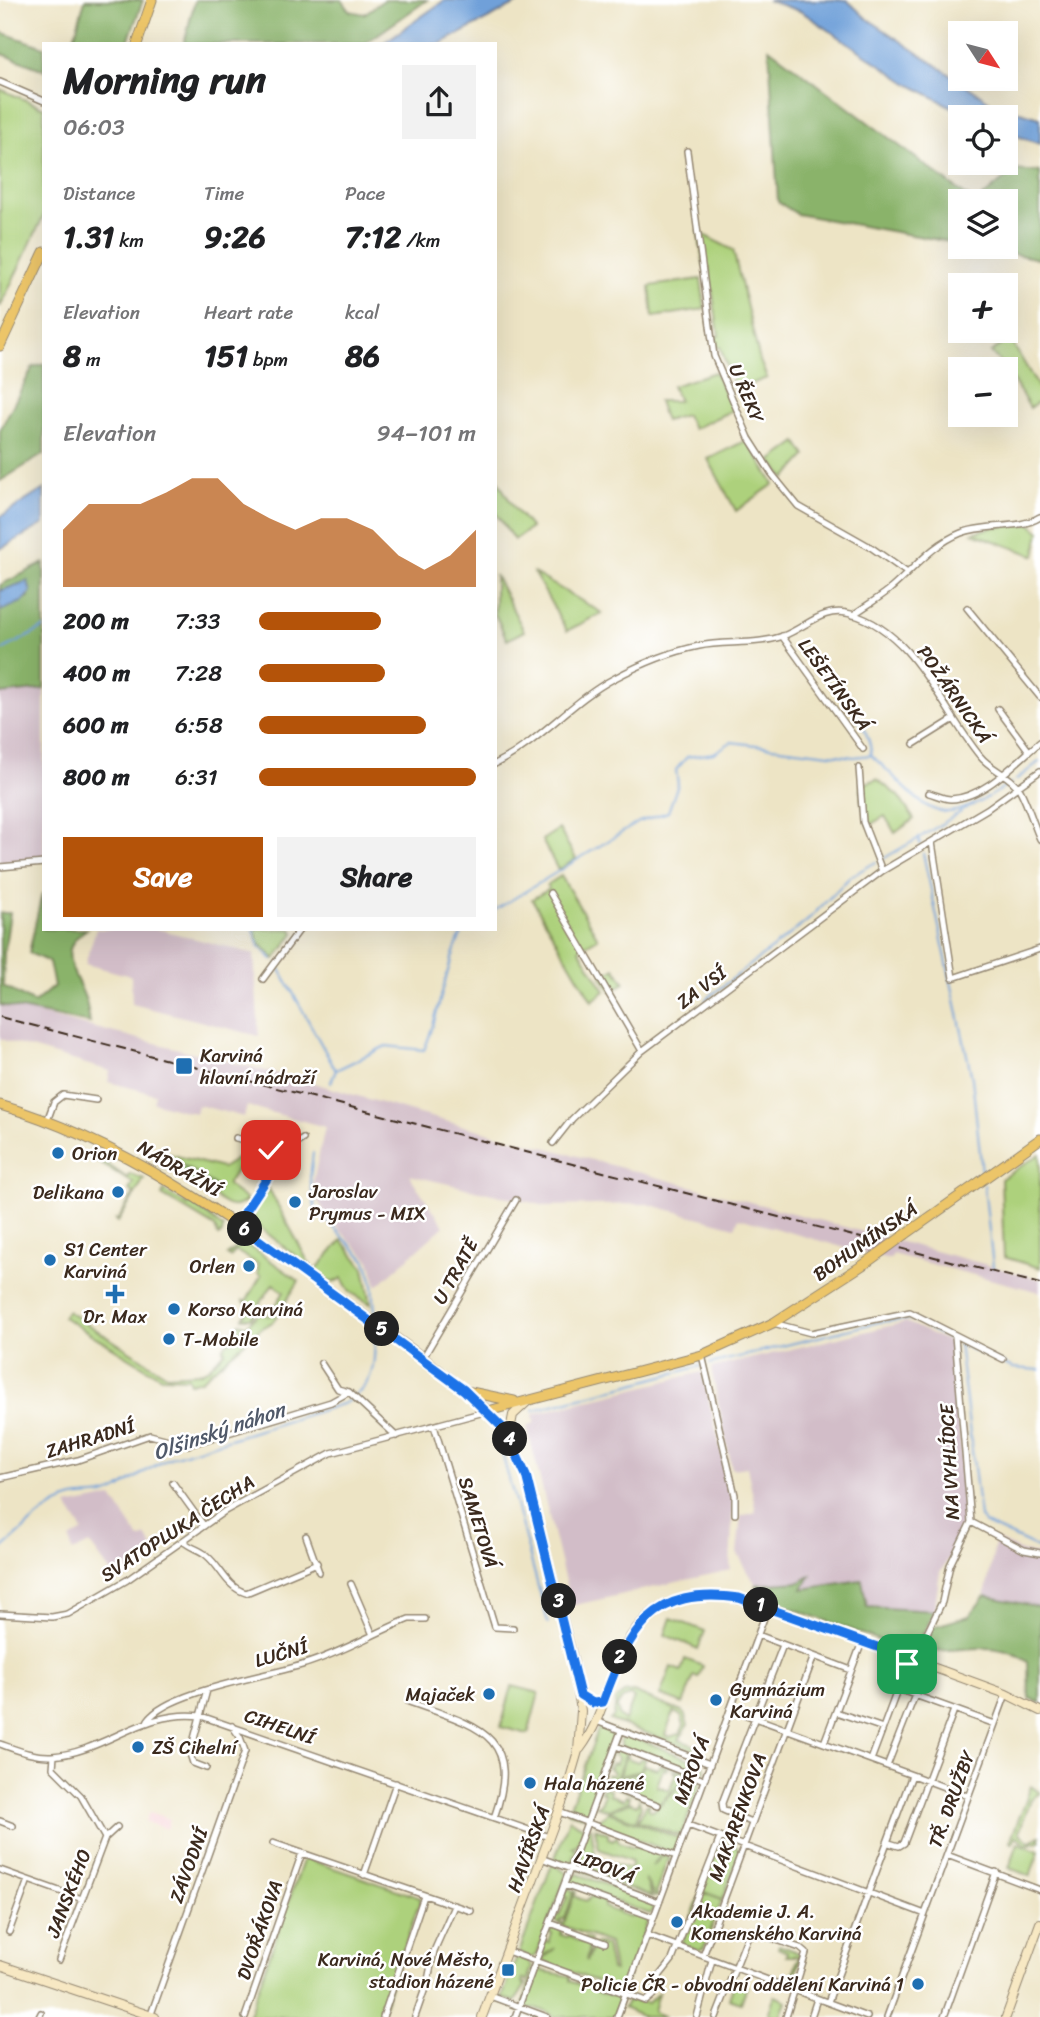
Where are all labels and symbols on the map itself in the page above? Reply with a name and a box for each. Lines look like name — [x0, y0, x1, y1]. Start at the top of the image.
north arrow — [948, 21, 1018, 91]
street label: U ŘEKY — [719, 358, 774, 429]
street label: LEŠETÍNSKÁ — [789, 631, 881, 740]
street label: POŽÁRNICKÁ — [908, 638, 1002, 753]
street label: ZA VSÍ — [669, 956, 735, 1018]
place label: Karviná hlavní nádraží — [199, 1039, 318, 1094]
marker: Karviná hlavní nádraží — [174, 1056, 194, 1076]
pin — [241, 1120, 301, 1180]
street label: NÁDRAŽNÍ — [131, 1131, 229, 1207]
place label: Orion — [72, 1137, 117, 1170]
marker: Orion — [50, 1145, 66, 1161]
place label: Jaroslav Prymus - MIX — [308, 1175, 426, 1230]
place label: Delikana — [33, 1176, 104, 1209]
marker: Delikana — [110, 1184, 126, 1200]
street label: BOHUMÍNSKÁ — [806, 1191, 927, 1290]
marker: Jaroslav Prymus - MIX — [287, 1194, 303, 1210]
pin: 6 — [228, 1212, 262, 1246]
street label: U TRATĚ — [424, 1231, 488, 1311]
place label: S1 Center Karviná — [64, 1233, 148, 1288]
place label: Orlen — [189, 1250, 235, 1283]
marker: S1 Center Karviná — [42, 1252, 58, 1268]
marker: Orlen — [241, 1258, 257, 1274]
marker: Dr. Max — [107, 1286, 123, 1302]
place label: Korso Karviná — [188, 1293, 304, 1326]
place label: Dr. Max — [83, 1300, 147, 1333]
marker: Korso Karviná — [166, 1301, 182, 1317]
pin: 5 — [364, 1312, 400, 1346]
place label: T-Mobile — [183, 1323, 259, 1356]
marker: T-Mobile — [161, 1331, 177, 1347]
water label: Olšinský náhon — [148, 1390, 293, 1471]
street label: NA VYHLÍDCE — [930, 1402, 969, 1521]
street label: ZAHRADNÍ — [41, 1409, 140, 1468]
pin: 4 — [492, 1422, 528, 1456]
street label: SVATOPLUKA ČECHA — [93, 1466, 261, 1591]
street label: SAMETOVÁ — [449, 1472, 509, 1574]
pin: 3 — [542, 1584, 576, 1618]
pin: 1 — [744, 1588, 778, 1622]
street label: LUČNÍ — [251, 1630, 313, 1677]
pin — [877, 1634, 937, 1694]
pin: 2 — [602, 1640, 638, 1674]
place label: Gymnázium Karviná — [730, 1673, 825, 1728]
place label: Majaček — [406, 1678, 475, 1711]
marker: Majaček — [481, 1686, 497, 1702]
marker: Gymnázium Karviná — [708, 1692, 724, 1708]
street label: CIHELNÍ — [240, 1699, 321, 1754]
street label: MÍROVÁ — [664, 1729, 720, 1809]
place label: ZŠ Cihelní — [152, 1731, 240, 1764]
marker: ZŠ Cihelní — [130, 1739, 146, 1755]
street label: TŘ. DRUŽBY — [919, 1744, 985, 1853]
street label: MAKARENKOVA — [699, 1748, 776, 1886]
place label: Hala házené — [544, 1767, 645, 1800]
marker: Hala házené — [522, 1775, 538, 1791]
street label: HAVÍŘSKÁ — [498, 1799, 560, 1897]
street label: ZÁVODNÍ — [160, 1821, 218, 1908]
street label: LIPOVÁ — [569, 1840, 643, 1894]
street label: JANSKÉHO — [36, 1844, 100, 1943]
street label: DVOŘÁKOVA — [227, 1876, 292, 1984]
place label: Akademie J. A. Komenského Karviná — [690, 1895, 862, 1950]
marker: Akademie J. A. Komenského Karviná — [669, 1914, 685, 1930]
place label: Karviná, Nové Město, stadion házené — [318, 1943, 494, 1998]
marker: Karviná, Nové Město, stadion házené — [500, 1962, 516, 1978]
place label: Policie ČR - obvodní oddělení Karviná 1 — [581, 1968, 904, 2001]
marker: Policie ČR - obvodní oddělení Karviná 1 — [910, 1976, 926, 1992]

